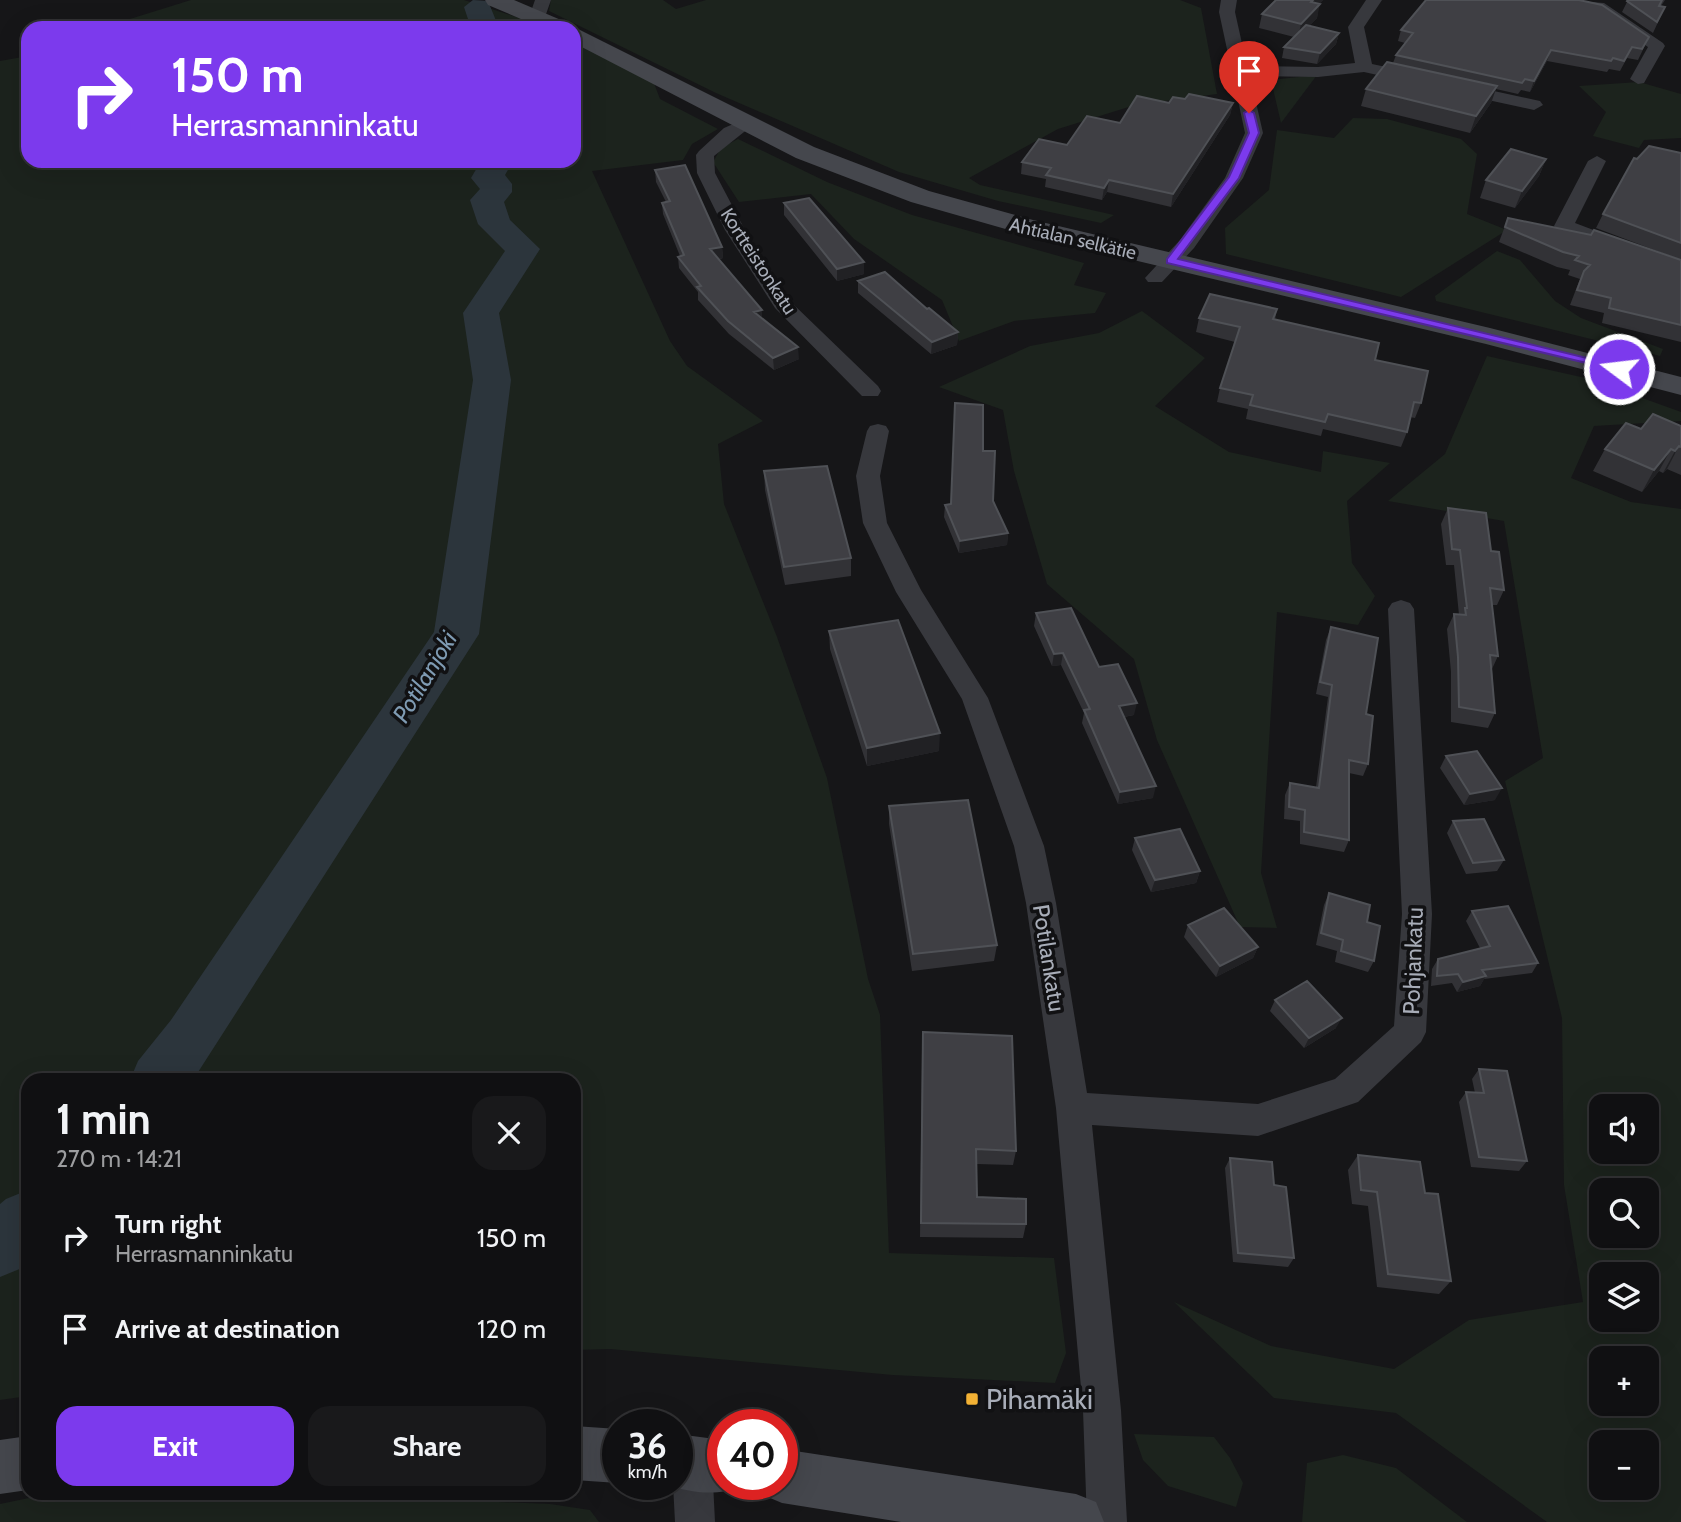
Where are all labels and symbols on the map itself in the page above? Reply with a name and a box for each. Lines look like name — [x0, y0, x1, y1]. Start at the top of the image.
pin — [1219, 41, 1279, 113]
street label: Kortteistonkatu — [716, 204, 801, 319]
street label: Ahtialan selkätie — [1007, 213, 1139, 264]
position arrow — [1582, 332, 1656, 406]
water label: Potilanjoki — [386, 625, 463, 728]
street label: Potilankatu — [1027, 902, 1071, 1014]
street label: Pohjankatu — [1397, 907, 1429, 1015]
place label: Pihamäki — [986, 1382, 1093, 1416]
marker: Pihamäki — [964, 1391, 980, 1407]
speed limit sign: 40 — [707, 1409, 798, 1500]

